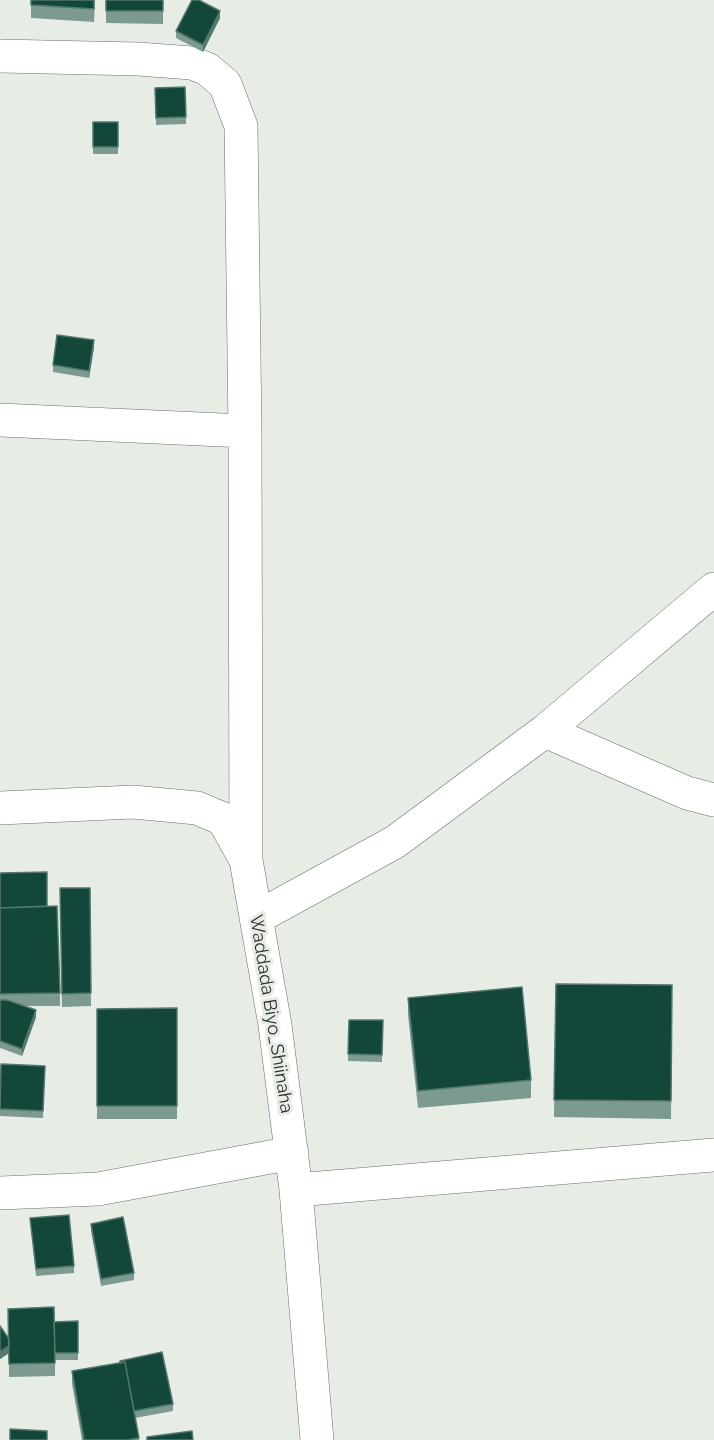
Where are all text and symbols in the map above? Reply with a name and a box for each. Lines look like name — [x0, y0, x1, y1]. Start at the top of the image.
street label: Waddada Biyo_Shiinaha — [245, 913, 297, 1115]

